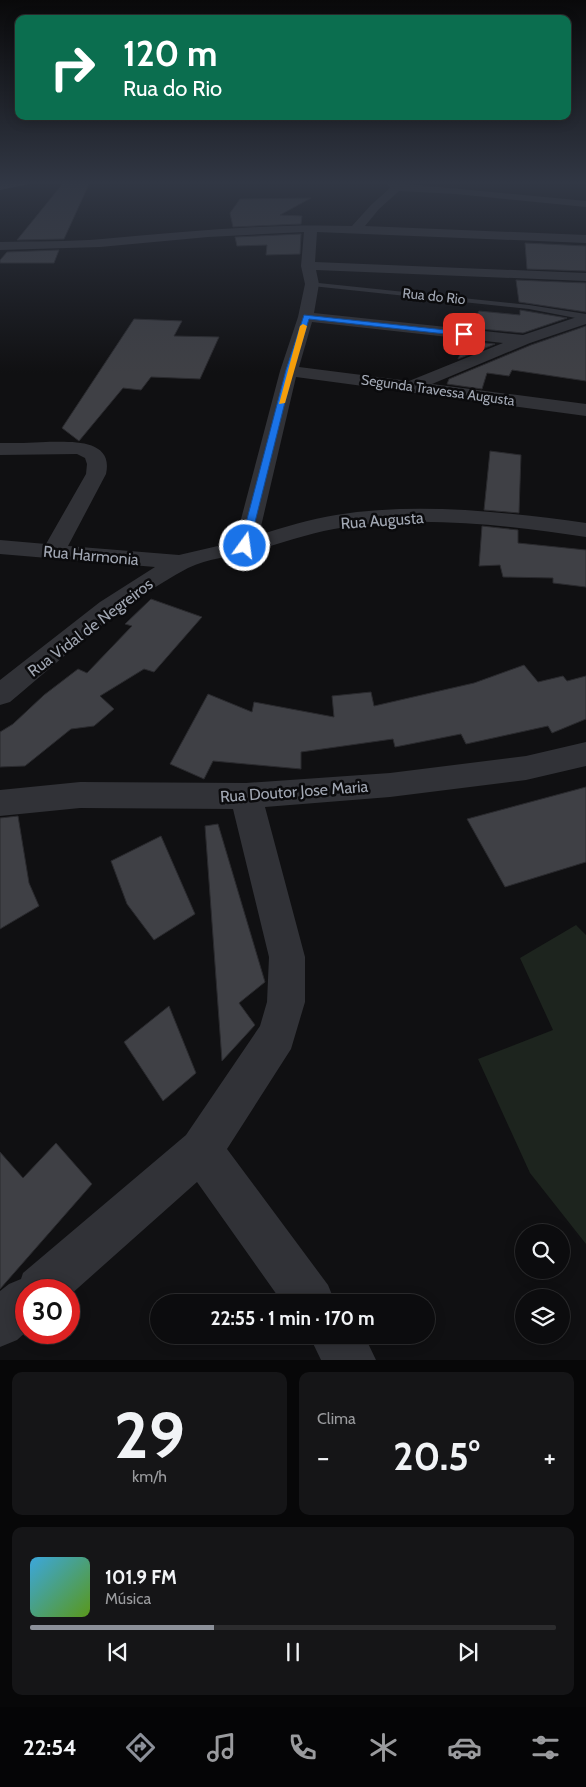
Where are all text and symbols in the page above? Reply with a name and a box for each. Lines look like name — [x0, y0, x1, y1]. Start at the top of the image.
text: 120 m — [123, 32, 217, 75]
icon: right — [40, 35, 105, 100]
text: Rua do Rio — [123, 75, 222, 102]
street label: Rua do Rio — [402, 284, 467, 308]
pin — [443, 313, 485, 355]
icon: arrive — [450, 320, 478, 348]
street label: Segunda Travessa Augusta — [360, 370, 516, 410]
street label: Rua Augusta — [340, 508, 425, 533]
position arrow — [218, 519, 270, 571]
street label: Rua Harmonia — [42, 542, 140, 569]
street label: Rua Vidal de Negreiros — [24, 574, 157, 681]
street label: Rua Doutor Jose Maria — [219, 777, 369, 806]
map controls — [515, 1224, 570, 1344]
button: search — [515, 1224, 570, 1279]
speed limit sign: 30 — [15, 1279, 80, 1344]
button: layers — [515, 1289, 570, 1344]
text: 22:55 · 1 min · 170 m — [210, 1307, 375, 1330]
text: 29 — [114, 1395, 185, 1474]
text: Clima — [317, 1409, 356, 1428]
text: 20.5° — [393, 1433, 480, 1480]
text: − — [317, 1440, 329, 1474]
text: + — [544, 1440, 556, 1474]
text: km/h — [132, 1467, 167, 1486]
text: 101.9 FM — [105, 1566, 177, 1589]
text: Música — [105, 1589, 151, 1608]
icon: previous — [104, 1638, 132, 1666]
icon: pause — [279, 1638, 307, 1666]
icon: next — [454, 1638, 482, 1666]
icon: directions — [123, 1730, 158, 1765]
icon: music — [204, 1730, 239, 1765]
icon: phone — [285, 1730, 320, 1765]
icon: climate — [366, 1730, 401, 1765]
icon: car — [447, 1730, 482, 1765]
icon: filters — [528, 1730, 563, 1765]
text: 22:54 — [23, 1734, 77, 1761]

